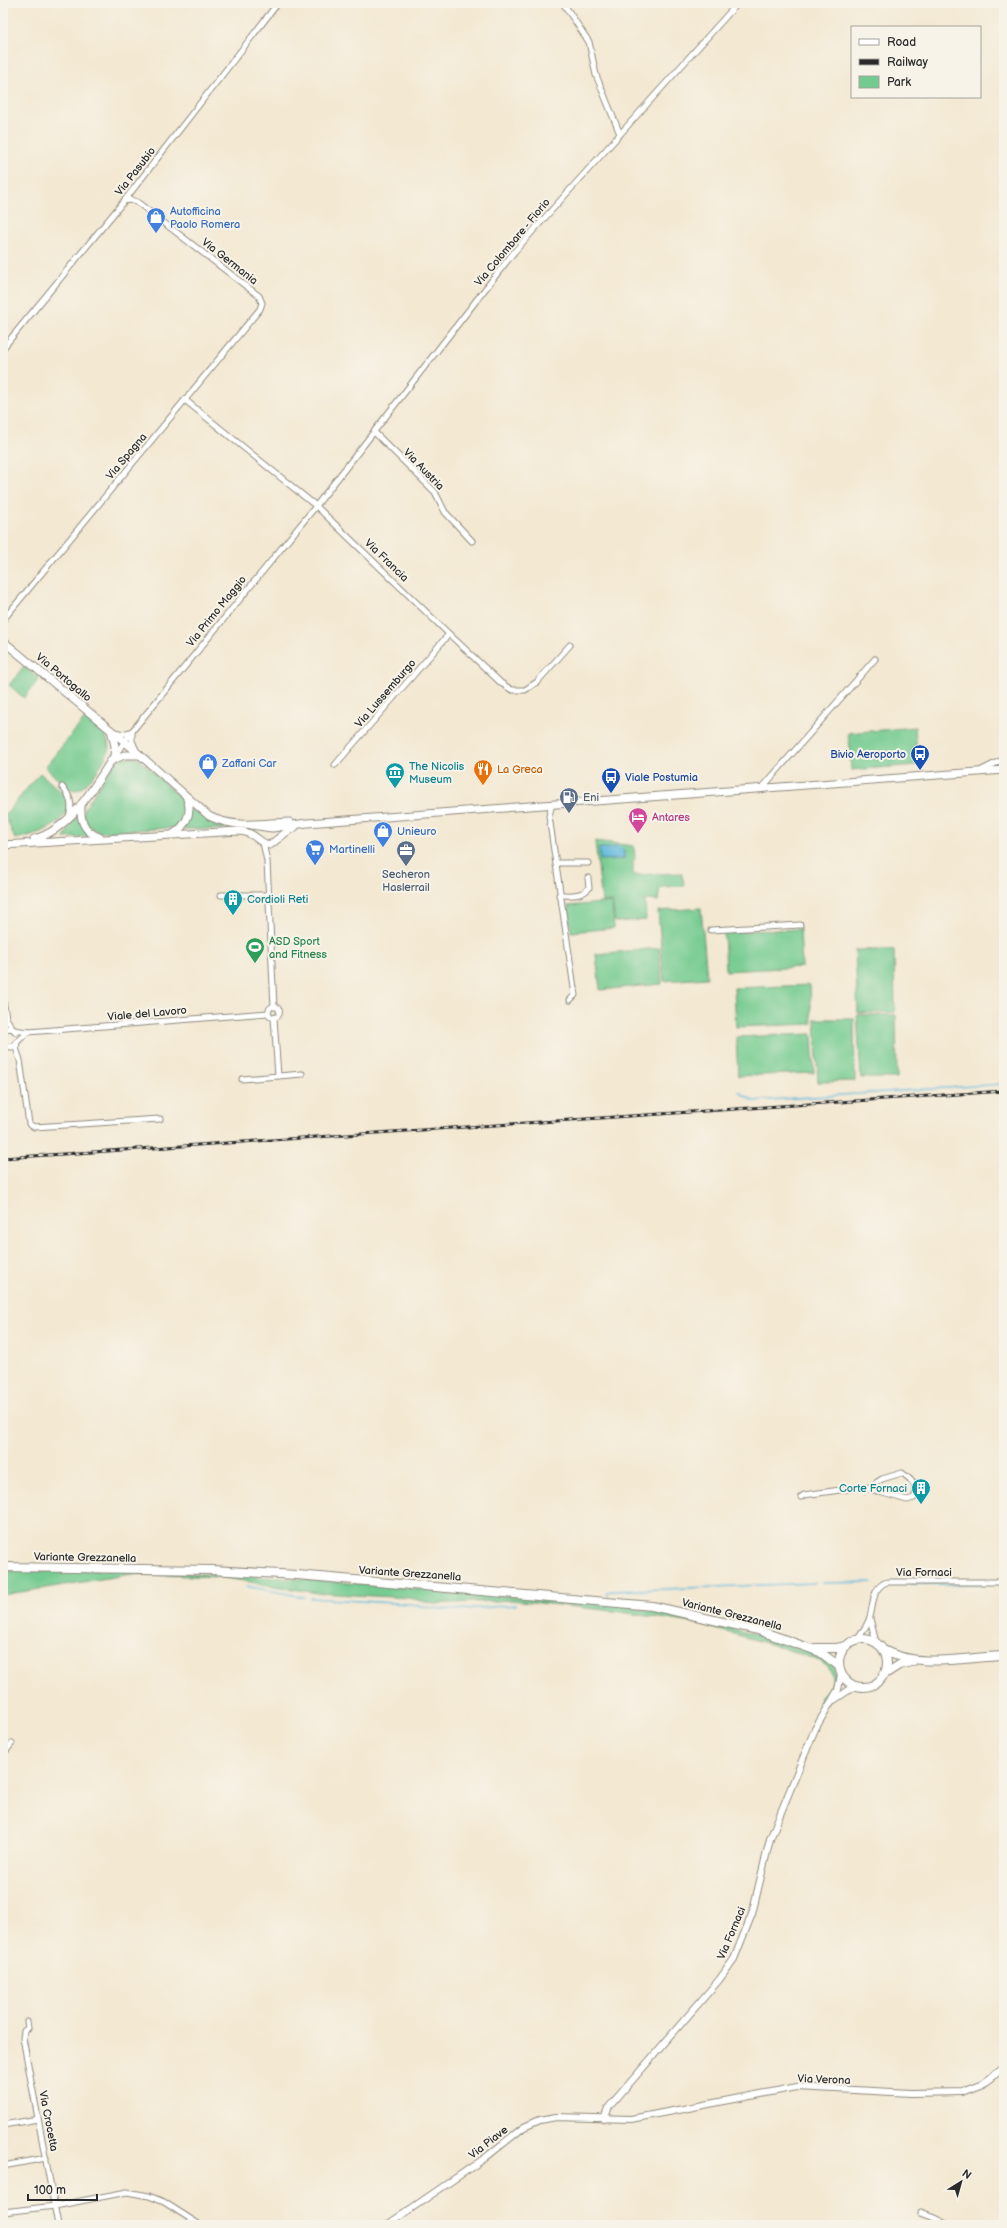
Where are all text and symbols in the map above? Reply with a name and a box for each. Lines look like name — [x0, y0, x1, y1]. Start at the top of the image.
legend — [851, 26, 981, 98]
text: Road — [887, 35, 916, 50]
text: Railway — [887, 55, 929, 70]
text: Park — [887, 75, 911, 90]
street label: Via Pasubio — [112, 145, 158, 198]
street label: Via Colombare - Fiorio — [472, 196, 553, 289]
place label: Autofficina Paolo Romera — [170, 205, 240, 231]
shop icon: Autofficina Paolo Romera — [145, 206, 167, 234]
street label: Via Germania — [199, 235, 260, 287]
street label: Via Spagna — [103, 431, 149, 482]
street label: Via Austria — [401, 446, 447, 493]
street label: Via Francia — [362, 536, 411, 584]
street label: Via Primo Maggio — [184, 573, 249, 649]
street label: Via Portogallo — [33, 650, 94, 704]
street label: Via Lussemburgo — [352, 657, 419, 730]
bus stop icon: Bivio Aeroporto — [909, 743, 931, 771]
place label: Bivio Aeroporto — [830, 748, 906, 761]
shop icon: Zaffani Car — [197, 752, 219, 780]
place label: Zaffani Car — [221, 757, 278, 770]
restaurant icon: La Greca — [472, 758, 494, 786]
place label: The Nicolis Museum — [409, 760, 465, 786]
museum icon: The Nicolis Museum — [384, 761, 406, 789]
place label: La Greca — [497, 763, 543, 776]
bus stop icon: Viale Postumia — [600, 766, 622, 794]
place label: Viale Postumia — [625, 771, 698, 784]
fuel station icon: Eni — [558, 786, 580, 814]
place label: Eni — [583, 791, 599, 804]
hotel icon: Antares — [627, 806, 649, 834]
place label: Antares — [652, 811, 690, 824]
shop icon: Unieuro — [372, 820, 394, 848]
place label: Unieuro — [397, 825, 436, 838]
supermarket icon: Martinelli — [304, 838, 326, 866]
office icon: Secheron Haslerrail — [395, 839, 417, 867]
place label: Martinelli — [329, 843, 375, 856]
place label: Secheron Haslerrail — [382, 868, 430, 894]
building icon: Cordioli Reti — [222, 888, 244, 916]
place label: Cordioli Reti — [247, 893, 308, 906]
place label: ASD Sport and Fitness — [269, 935, 327, 961]
sports icon: ASD Sport and Fitness — [244, 936, 266, 964]
street label: Viale del Lavoro — [107, 1004, 187, 1023]
building icon: Corte Fornaci — [910, 1477, 932, 1505]
place label: Corte Fornaci — [839, 1482, 907, 1495]
street label: Variante Grezzanella — [34, 1550, 136, 1565]
street label: Variante Grezzanella — [358, 1563, 462, 1584]
street label: Via Fornaci — [896, 1566, 952, 1579]
street label: Variante Grezzanella — [681, 1596, 783, 1633]
street label: Via Fornaci — [715, 1905, 748, 1961]
street label: Via Verona — [797, 2072, 851, 2087]
street label: Via Crocetta — [36, 2090, 61, 2152]
street label: Via Piave — [466, 2123, 511, 2162]
north arrow — [941, 2162, 981, 2202]
text: N — [960, 2167, 974, 2182]
scale bar — [28, 2176, 97, 2202]
text: 100 m — [34, 2183, 66, 2198]

